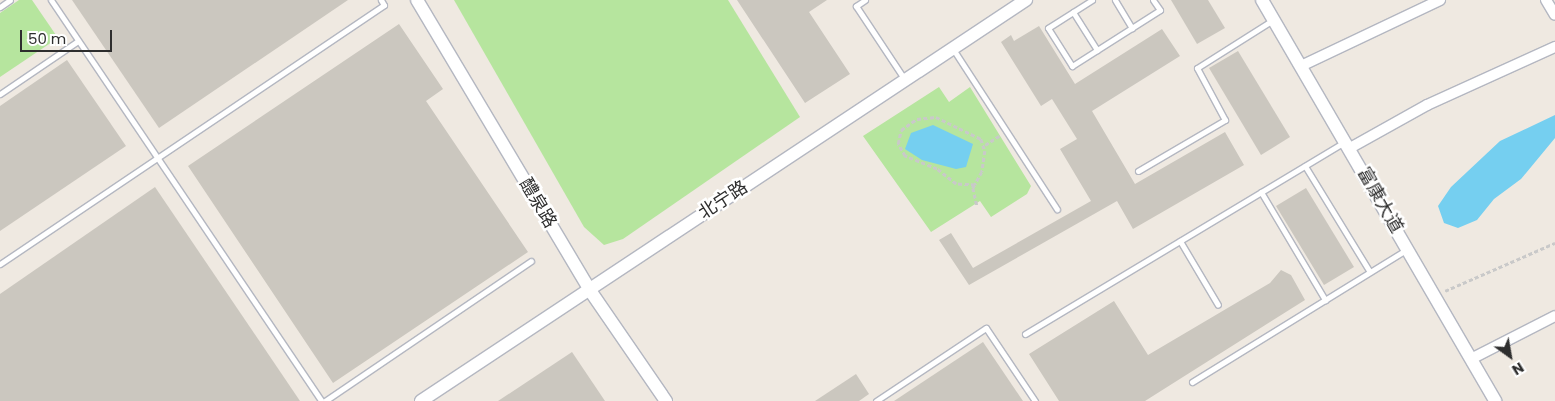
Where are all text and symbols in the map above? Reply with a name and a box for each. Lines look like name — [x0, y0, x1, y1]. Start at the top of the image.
scale bar — [22, 20, 115, 52]
text: 50 m — [28, 28, 66, 49]
street label: 富康大道 — [1353, 163, 1407, 237]
street label: 醴泉路 — [515, 174, 561, 232]
street label: 北宁路 — [694, 176, 752, 224]
north arrow — [1485, 331, 1535, 381]
text: N — [1508, 357, 1528, 380]

